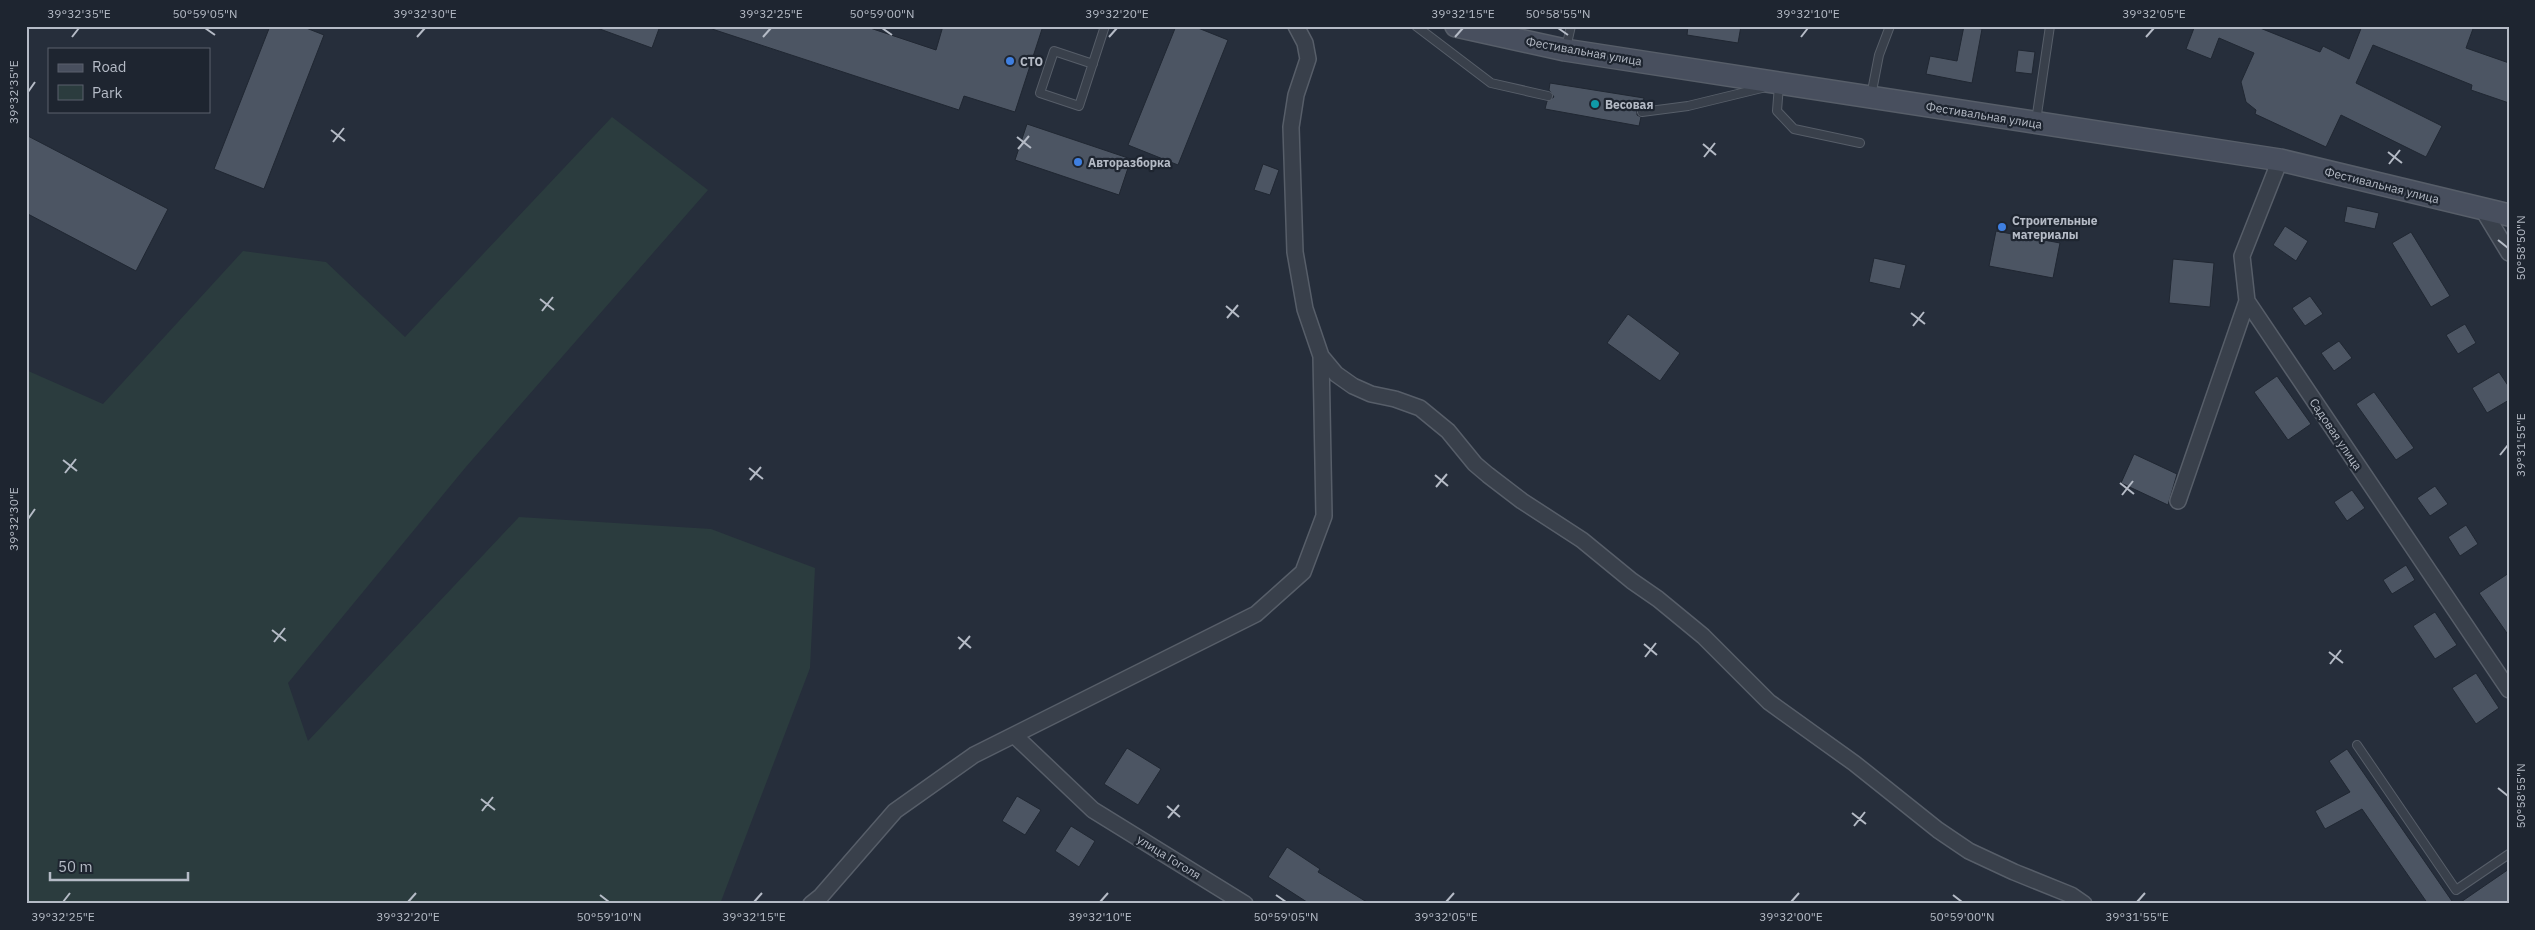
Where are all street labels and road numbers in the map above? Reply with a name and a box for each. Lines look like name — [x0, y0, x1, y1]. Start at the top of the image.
street label: Фестивальная улица — [1525, 33, 1644, 69]
street label: Фестивальная улица — [1925, 98, 2044, 132]
street label: Фестивальная улица — [2323, 163, 2441, 207]
street label: Садовая улица — [2306, 395, 2366, 473]
street label: улица Гоголя — [1134, 831, 1204, 883]

